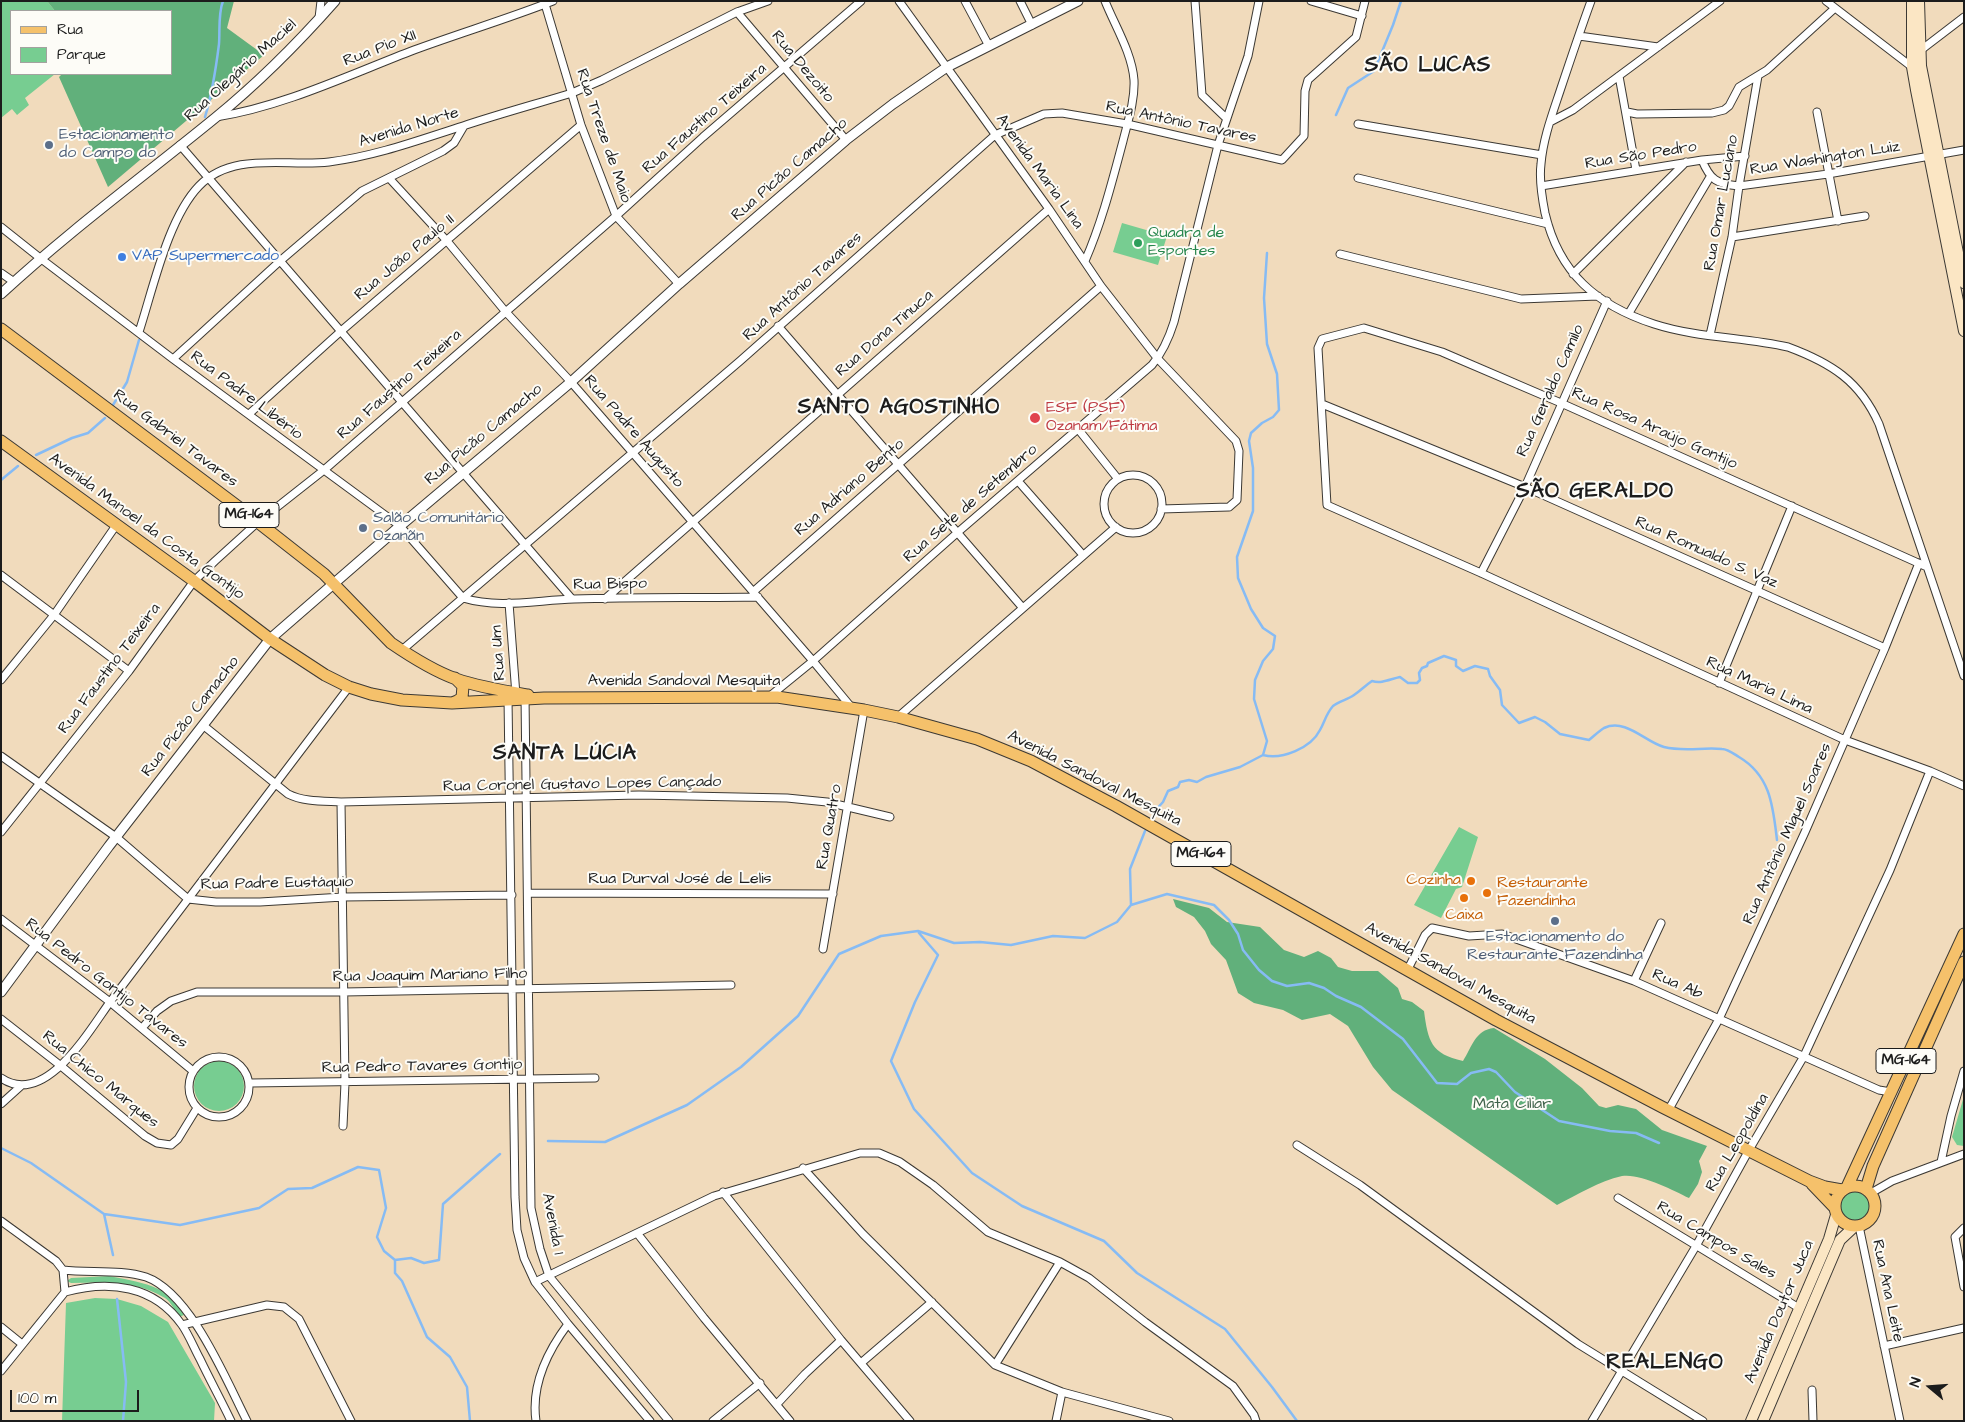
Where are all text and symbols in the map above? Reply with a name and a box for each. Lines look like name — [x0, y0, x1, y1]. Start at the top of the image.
legend — [10, 10, 172, 75]
street label: Rua Olegário Maciel — [181, 16, 301, 126]
text: Rua — [57, 19, 83, 40]
street label: Rua Pio XII — [341, 26, 419, 72]
street label: Rua Dezoito — [766, 27, 838, 107]
text: Parque — [57, 44, 106, 65]
district label: SÃO LUCAS — [1364, 54, 1492, 80]
street label: Rua Faustino Teixeira — [639, 60, 771, 178]
street label: Rua Treze de Maio — [571, 66, 635, 206]
street label: Rua Antônio Tavares — [1104, 98, 1258, 148]
street label: Avenida Norte — [357, 104, 461, 152]
street label: Avenida Maria Lina — [991, 111, 1087, 233]
street label: Rua Picão Camacho — [728, 114, 852, 226]
place label: Estacionamento do Campo do — [59, 126, 173, 164]
street label: Rua Omar Luciano — [1701, 134, 1743, 272]
street label: Rua São Pedro — [1584, 138, 1698, 174]
street label: Rua Washington Luiz — [1749, 138, 1901, 180]
marker: Estacionamento do Campo do — [43, 139, 55, 151]
street label: Rua João Paulo II — [351, 211, 459, 305]
place label: Quadra de Esportes — [1148, 224, 1224, 262]
street label: Rua Antônio Tavares — [739, 228, 867, 346]
marker: Quadra de Esportes — [1132, 237, 1144, 249]
place label: VAP Supermercado — [132, 247, 279, 267]
marker: VAP Supermercado — [116, 251, 128, 263]
street label: Rua Dona Tinuca — [832, 286, 938, 382]
street label: Rua Geraldo Camilo — [1513, 322, 1589, 460]
street label: Rua Faustino Teixeira — [334, 326, 466, 444]
street label: Rua Padre Libério — [186, 347, 306, 445]
street label: Rua Padre Augusto — [579, 372, 687, 492]
street label: Rua Picão Camacho — [421, 380, 547, 490]
street label: Rua Rosa Araújo Gontijo — [1568, 384, 1740, 474]
street label: Rua Gabriel Tavares — [109, 386, 241, 492]
district label: SANTO AGOSTINHO — [796, 396, 1002, 422]
place label: ESF (PSF) Ozanam/Fátima — [1046, 399, 1157, 437]
marker: ESF (PSF) Ozanam/Fátima — [1028, 411, 1042, 425]
street label: Rua Adriano Bento — [791, 435, 909, 541]
street label: Rua Sete de Setembro — [900, 441, 1042, 567]
street label: Avenida Manoel da Costa Gontijo — [44, 450, 248, 604]
district label: SÃO GERALDO — [1515, 480, 1675, 506]
road number: MG-164 — [219, 502, 279, 528]
place label: Salão Comunitário Ozanãn — [373, 509, 504, 547]
street label: Rua Romualdo S. Vaz — [1632, 513, 1780, 593]
marker: Salão Comunitário Ozanãn — [357, 522, 369, 534]
street label: Rua Bispo — [573, 575, 647, 595]
street label: Rua Faustino Teixeira — [55, 600, 165, 738]
street label: Rua Um — [487, 625, 511, 681]
street label: Rua Picão Camacho — [138, 653, 244, 781]
street label: Rua Maria Lima — [1703, 653, 1815, 719]
street label: Avenida Sandoval Mesquita — [588, 672, 780, 692]
street label: Avenida Sandoval Mesquita — [1004, 727, 1184, 831]
street label: Rua Antônio Miguel Soares — [1739, 740, 1837, 928]
district label: SANTA LÚCIA — [492, 742, 638, 768]
street label: Rua Coronel Gustavo Lopes Cançado — [443, 773, 721, 797]
street label: Rua Quatro — [813, 783, 847, 871]
road number: MG-164 — [1171, 842, 1231, 866]
street label: Rua Durval José de Lelis — [588, 870, 772, 890]
place label: Cozinha — [1406, 871, 1461, 891]
street label: Rua Padre Eustáquio — [201, 873, 353, 895]
place label: Restaurante Fazendinha — [1497, 874, 1588, 912]
marker: Cozinha — [1465, 875, 1477, 887]
marker: Restaurante Fazendinha — [1481, 887, 1493, 899]
marker: Caixa — [1458, 892, 1470, 904]
place label: Caixa — [1445, 906, 1483, 926]
street label: Rua Pedro Gontijo Tavares — [21, 915, 191, 1053]
marker: Estacionamento do Restaurante Fazendinha — [1549, 915, 1561, 927]
street label: Avenida Sandoval Mesquita — [1361, 919, 1539, 1029]
place label: Estacionamento do Restaurante Fazendinha — [1467, 928, 1643, 966]
street label: Rua Joaquim Mariano Filho — [333, 965, 527, 987]
street label: Rua Ab — [1649, 965, 1705, 1005]
street label: Rua Chico Marques — [38, 1027, 162, 1133]
road number: MG-164 — [1876, 1048, 1936, 1074]
street label: Rua Pedro Tavares Gontijo — [322, 1056, 522, 1078]
street label: Rua Leopoldina — [1702, 1091, 1774, 1195]
park label: Mata Ciliar — [1473, 1095, 1551, 1115]
street label: Avenida 1 — [537, 1192, 567, 1256]
street label: Rua Campos Sales — [1653, 1198, 1779, 1284]
street label: Avenida Doutor Juca — [1741, 1238, 1819, 1386]
street label: Rua Ana Leite — [1867, 1238, 1907, 1344]
district label: REALENGO — [1605, 1351, 1725, 1377]
north arrow — [1905, 1362, 1955, 1412]
text: N — [1905, 1375, 1927, 1390]
scale bar — [12, 1380, 141, 1412]
text: 100 m — [18, 1388, 57, 1409]

